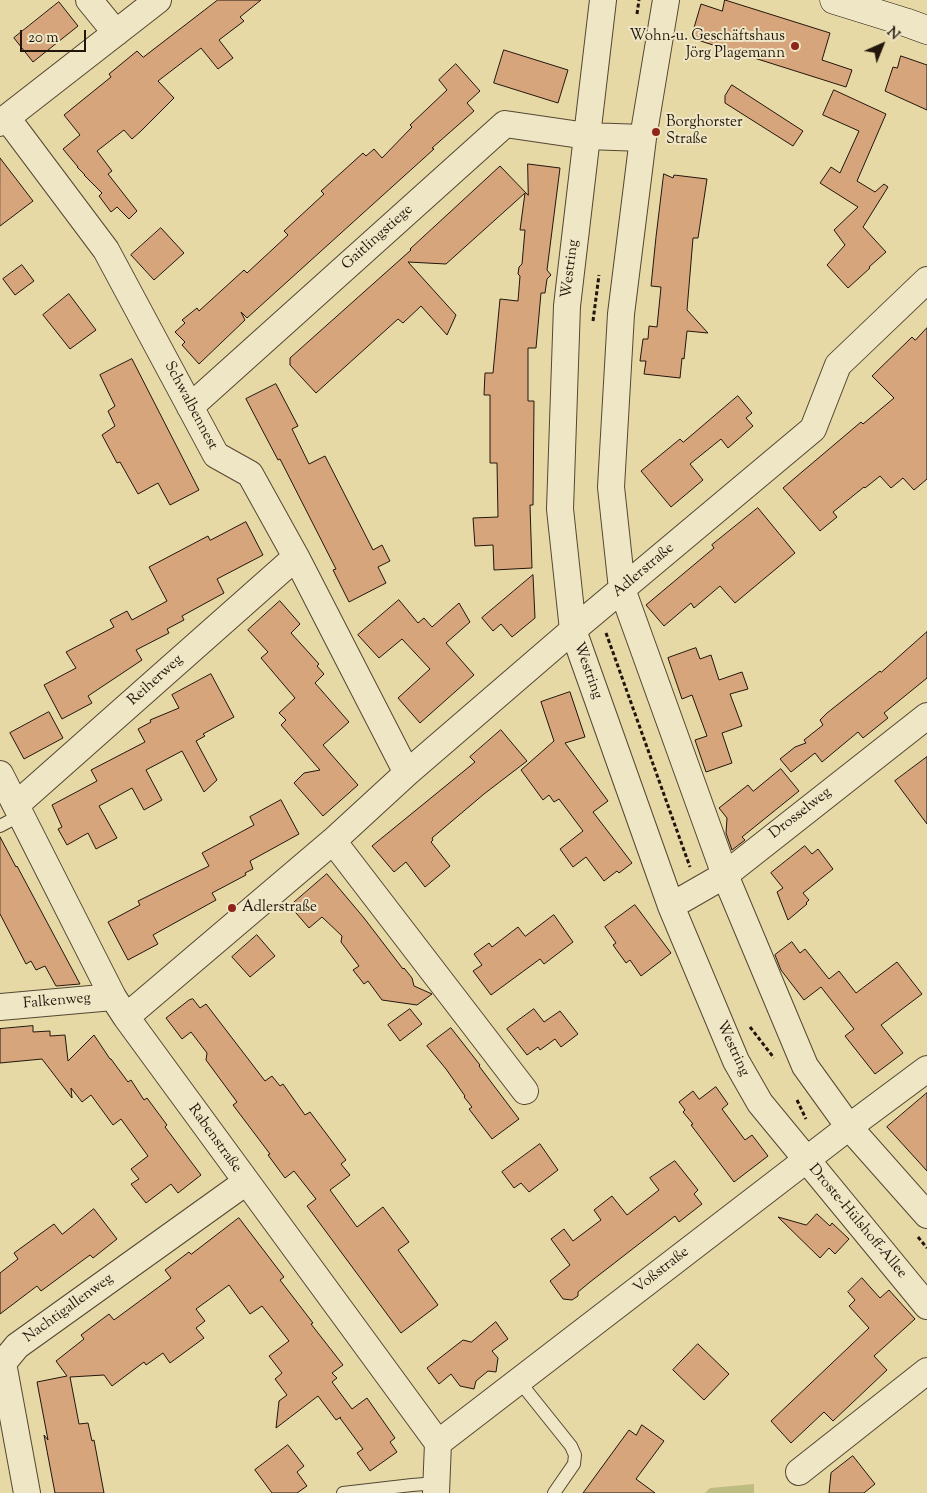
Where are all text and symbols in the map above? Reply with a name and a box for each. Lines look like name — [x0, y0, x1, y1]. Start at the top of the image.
scale bar — [22, 20, 89, 52]
north arrow — [857, 20, 907, 70]
text: N — [881, 23, 903, 45]
text: 20 m — [28, 28, 59, 49]
place label: Wohn-u. Geschäftshaus Jörg Plagemann — [630, 28, 785, 63]
marker: Wohn-u. Geschäftshaus Jörg Plagemann — [789, 40, 801, 52]
place label: Borghorster Straße — [666, 114, 743, 149]
marker: Borghorster Straße — [650, 126, 662, 138]
street label: Gaitlingstiege — [339, 201, 417, 275]
street label: Westring — [558, 239, 584, 299]
street label: Schwalbennest — [159, 359, 221, 453]
street label: Adlerstraße — [609, 540, 679, 602]
street label: Westring — [568, 640, 606, 702]
street label: Reiherweg — [125, 652, 187, 710]
street label: Drosselweg — [766, 784, 836, 844]
place label: Adlerstraße — [242, 899, 317, 917]
marker: Adlerstraße — [226, 902, 238, 914]
street label: Falkenweg — [22, 990, 92, 1014]
street label: Westring — [711, 1018, 753, 1080]
street label: Rabenstraße — [183, 1101, 245, 1177]
street label: Droste-Hülshoff-Allee — [804, 1161, 910, 1283]
street label: Voßstraße — [631, 1244, 693, 1298]
street label: Nachtigallenweg — [21, 1270, 117, 1348]

